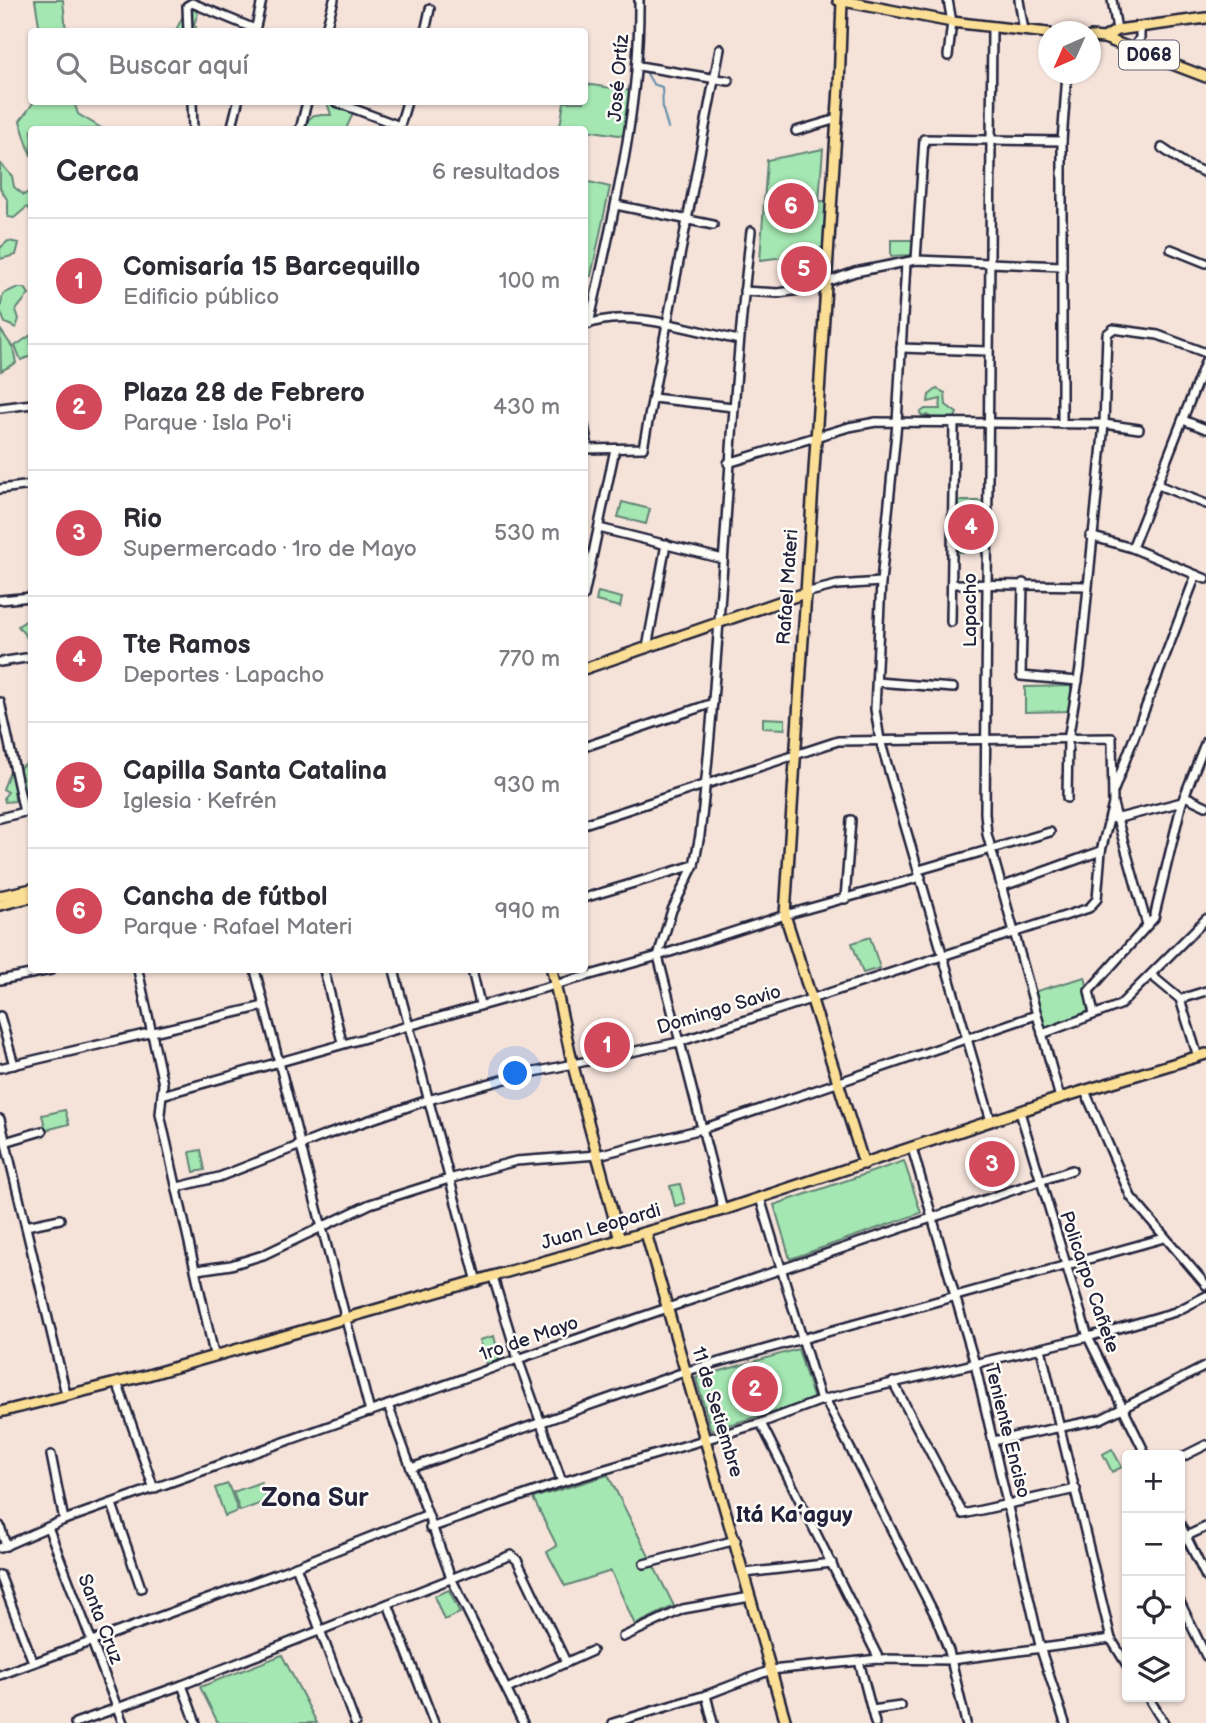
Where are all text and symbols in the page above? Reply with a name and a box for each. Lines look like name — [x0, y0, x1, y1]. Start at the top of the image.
north arrow — [1038, 21, 1101, 84]
search box — [28, 28, 588, 105]
street label: José Ortíz — [604, 33, 634, 122]
road number: D068 — [1119, 40, 1179, 70]
icon: search — [52, 48, 90, 86]
text: Buscar aquí — [108, 51, 249, 82]
text: Cerca — [56, 154, 139, 190]
text: 6 resultados — [432, 158, 560, 186]
pin: 6 — [768, 180, 814, 232]
pin: 5 — [781, 243, 827, 295]
text: Comisaría 15 Barcequillo — [123, 252, 420, 283]
text: 1 — [74, 267, 84, 295]
text: 100 m — [499, 267, 560, 295]
text: Edificio público — [123, 283, 279, 311]
text: Plaza 28 de Febrero — [123, 378, 365, 409]
text: 2 — [72, 393, 86, 421]
text: 430 m — [493, 393, 560, 421]
text: Parque · Isla Po'i — [123, 409, 292, 437]
pin: 4 — [948, 501, 994, 553]
text: Rio — [123, 504, 162, 535]
text: 3 — [72, 519, 86, 547]
text: 530 m — [494, 519, 560, 547]
street label: Rafael Materi — [772, 528, 804, 646]
text: Supermercado · 1ro de Mayo — [123, 535, 417, 563]
street label: Lapacho — [959, 573, 982, 647]
text: Tte Ramos — [123, 630, 251, 661]
text: 4 — [72, 645, 86, 673]
text: 770 m — [499, 645, 560, 673]
text: Deportes · Lapacho — [123, 661, 324, 689]
text: Capilla Santa Catalina — [123, 756, 387, 787]
text: 5 — [72, 771, 86, 799]
text: 930 m — [494, 771, 560, 799]
text: Iglesia · Kefrén — [123, 787, 277, 815]
text: Cancha de fútbol — [123, 882, 328, 913]
text: 6 — [72, 897, 86, 925]
text: 990 m — [495, 897, 560, 925]
text: Parque · Rafael Materi — [123, 913, 352, 941]
street label: Domingo Savio — [654, 980, 784, 1040]
pin: 1 — [584, 1019, 630, 1071]
your location — [498, 1056, 532, 1090]
pin: 3 — [969, 1138, 1015, 1190]
street label: Juan Leopardi — [539, 1199, 663, 1255]
street label: Policarpo Cañete — [1054, 1208, 1124, 1356]
street label: 1ro de Mayo — [477, 1311, 581, 1367]
street label: 11 de Setiembre — [686, 1344, 748, 1480]
street label: Teniente Enciso — [979, 1362, 1035, 1500]
pin: 2 — [732, 1363, 778, 1415]
map controls — [1122, 1450, 1185, 1702]
button: + — [1122, 1450, 1185, 1513]
district label: Zona Sur — [261, 1483, 369, 1514]
district label: Itá Ka´aguy — [735, 1501, 853, 1529]
button: − — [1122, 1513, 1185, 1576]
street label: Santa Cruz — [72, 1571, 128, 1668]
button: locate — [1122, 1576, 1185, 1639]
button: layers — [1122, 1639, 1185, 1702]

